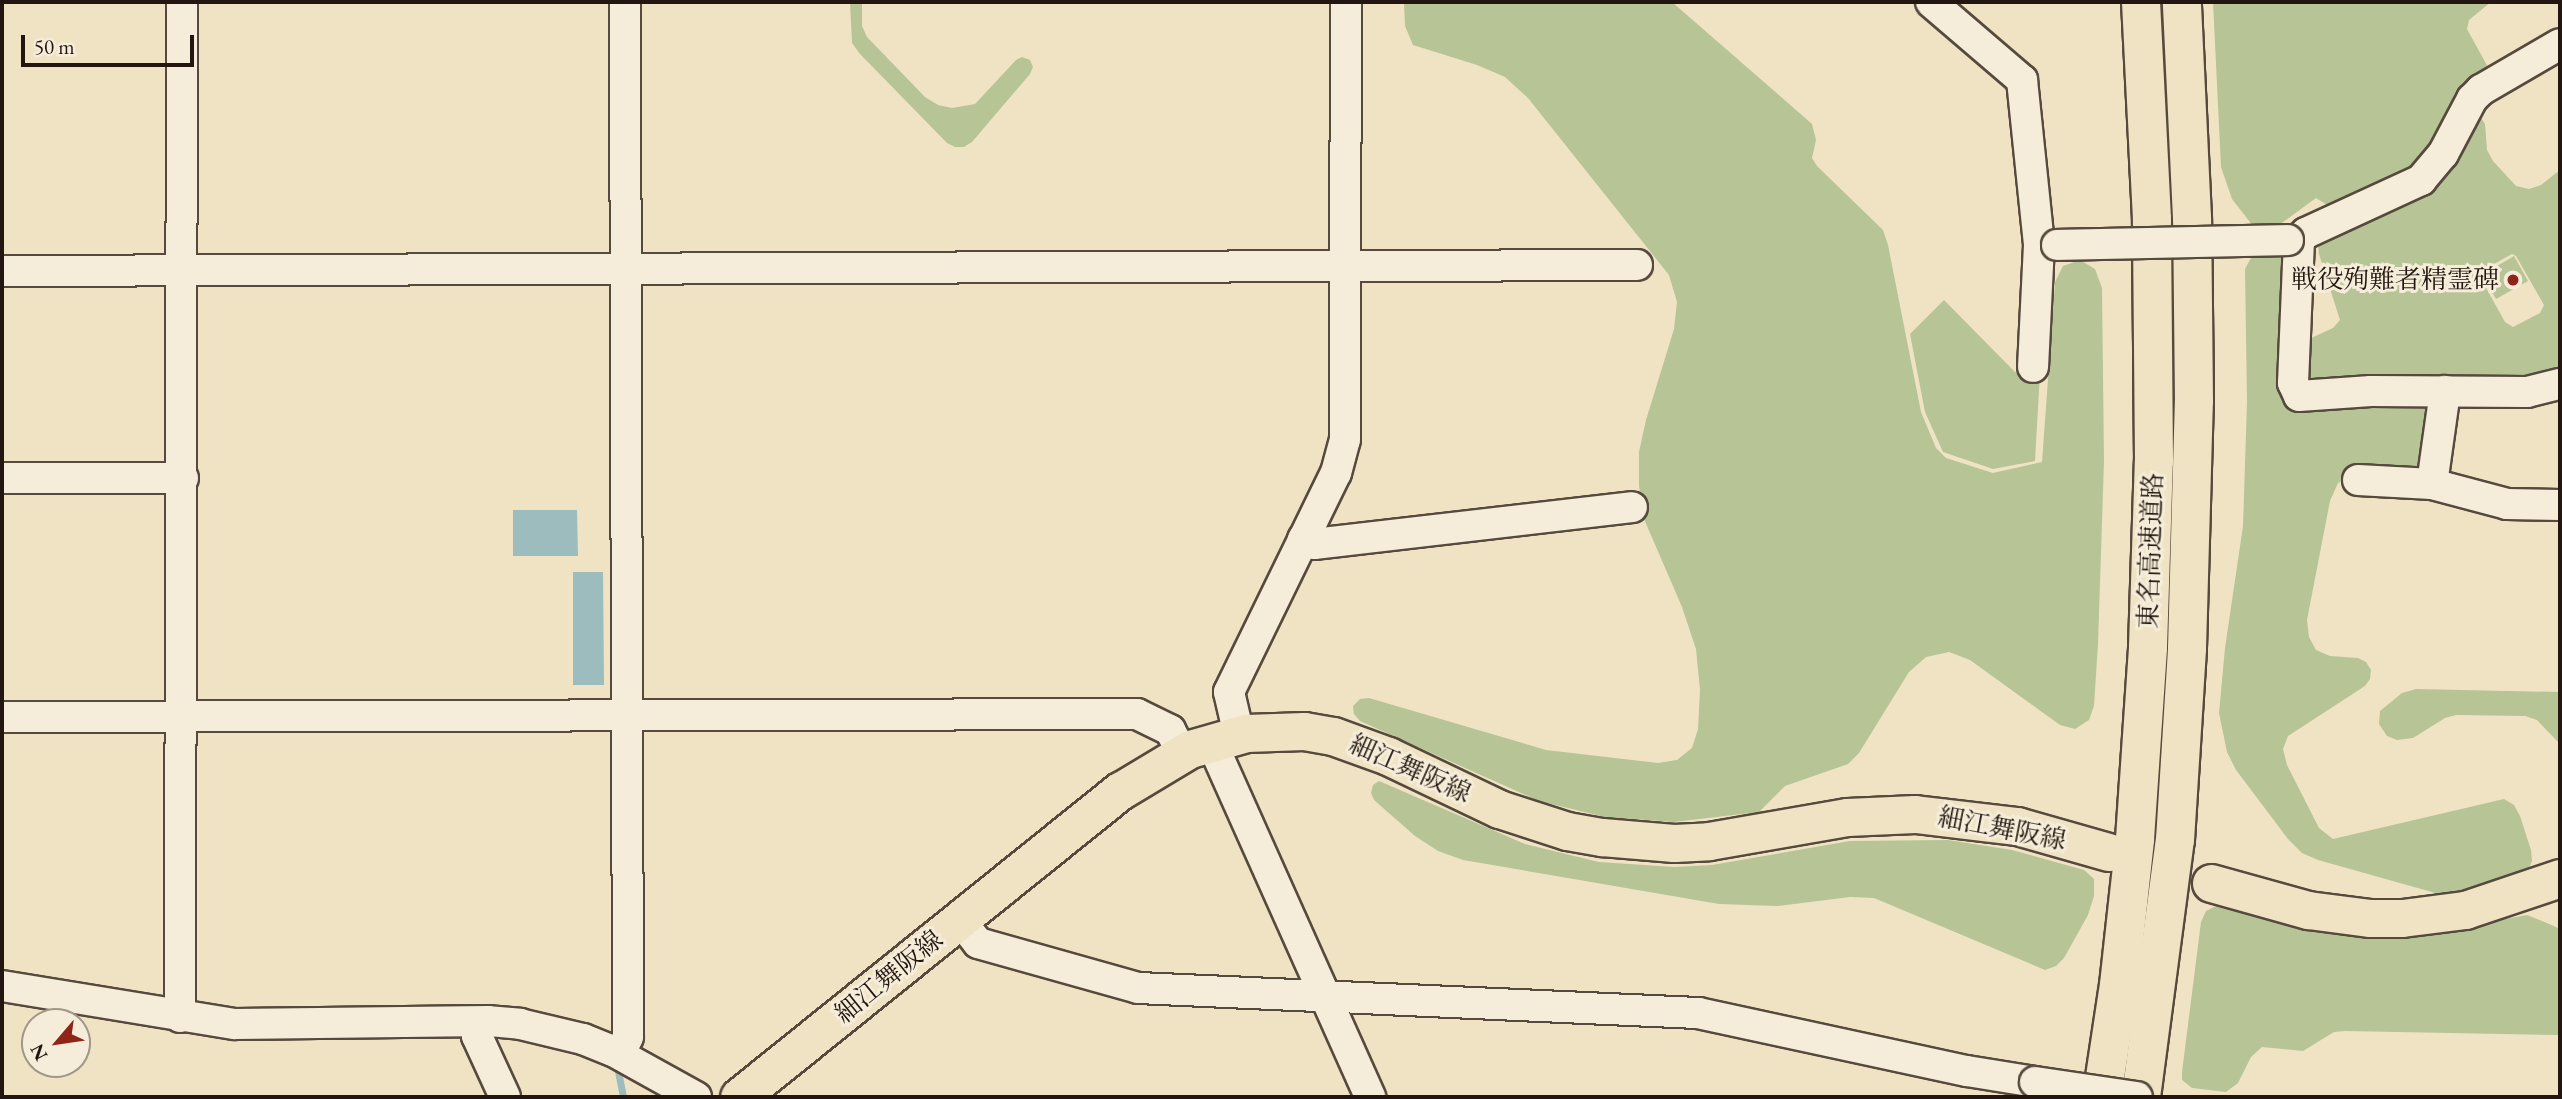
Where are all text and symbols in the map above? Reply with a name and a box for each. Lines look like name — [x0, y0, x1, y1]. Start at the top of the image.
scale bar — [24, 21, 198, 65]
text: 50 m — [34, 33, 75, 60]
place label: 戦役殉難者精霊碑 — [2291, 264, 2499, 296]
marker: 戦役殉難者精霊碑 — [2505, 272, 2521, 288]
street label: 東名高速道路 — [2133, 473, 2169, 629]
street label: 細江舞阪線 — [1344, 728, 1476, 810]
street label: 細江舞阪線 — [1935, 801, 2069, 857]
street label: 細江舞阪線 — [829, 924, 949, 1030]
north arrow — [21, 1008, 91, 1078]
text: N — [24, 1040, 54, 1065]

